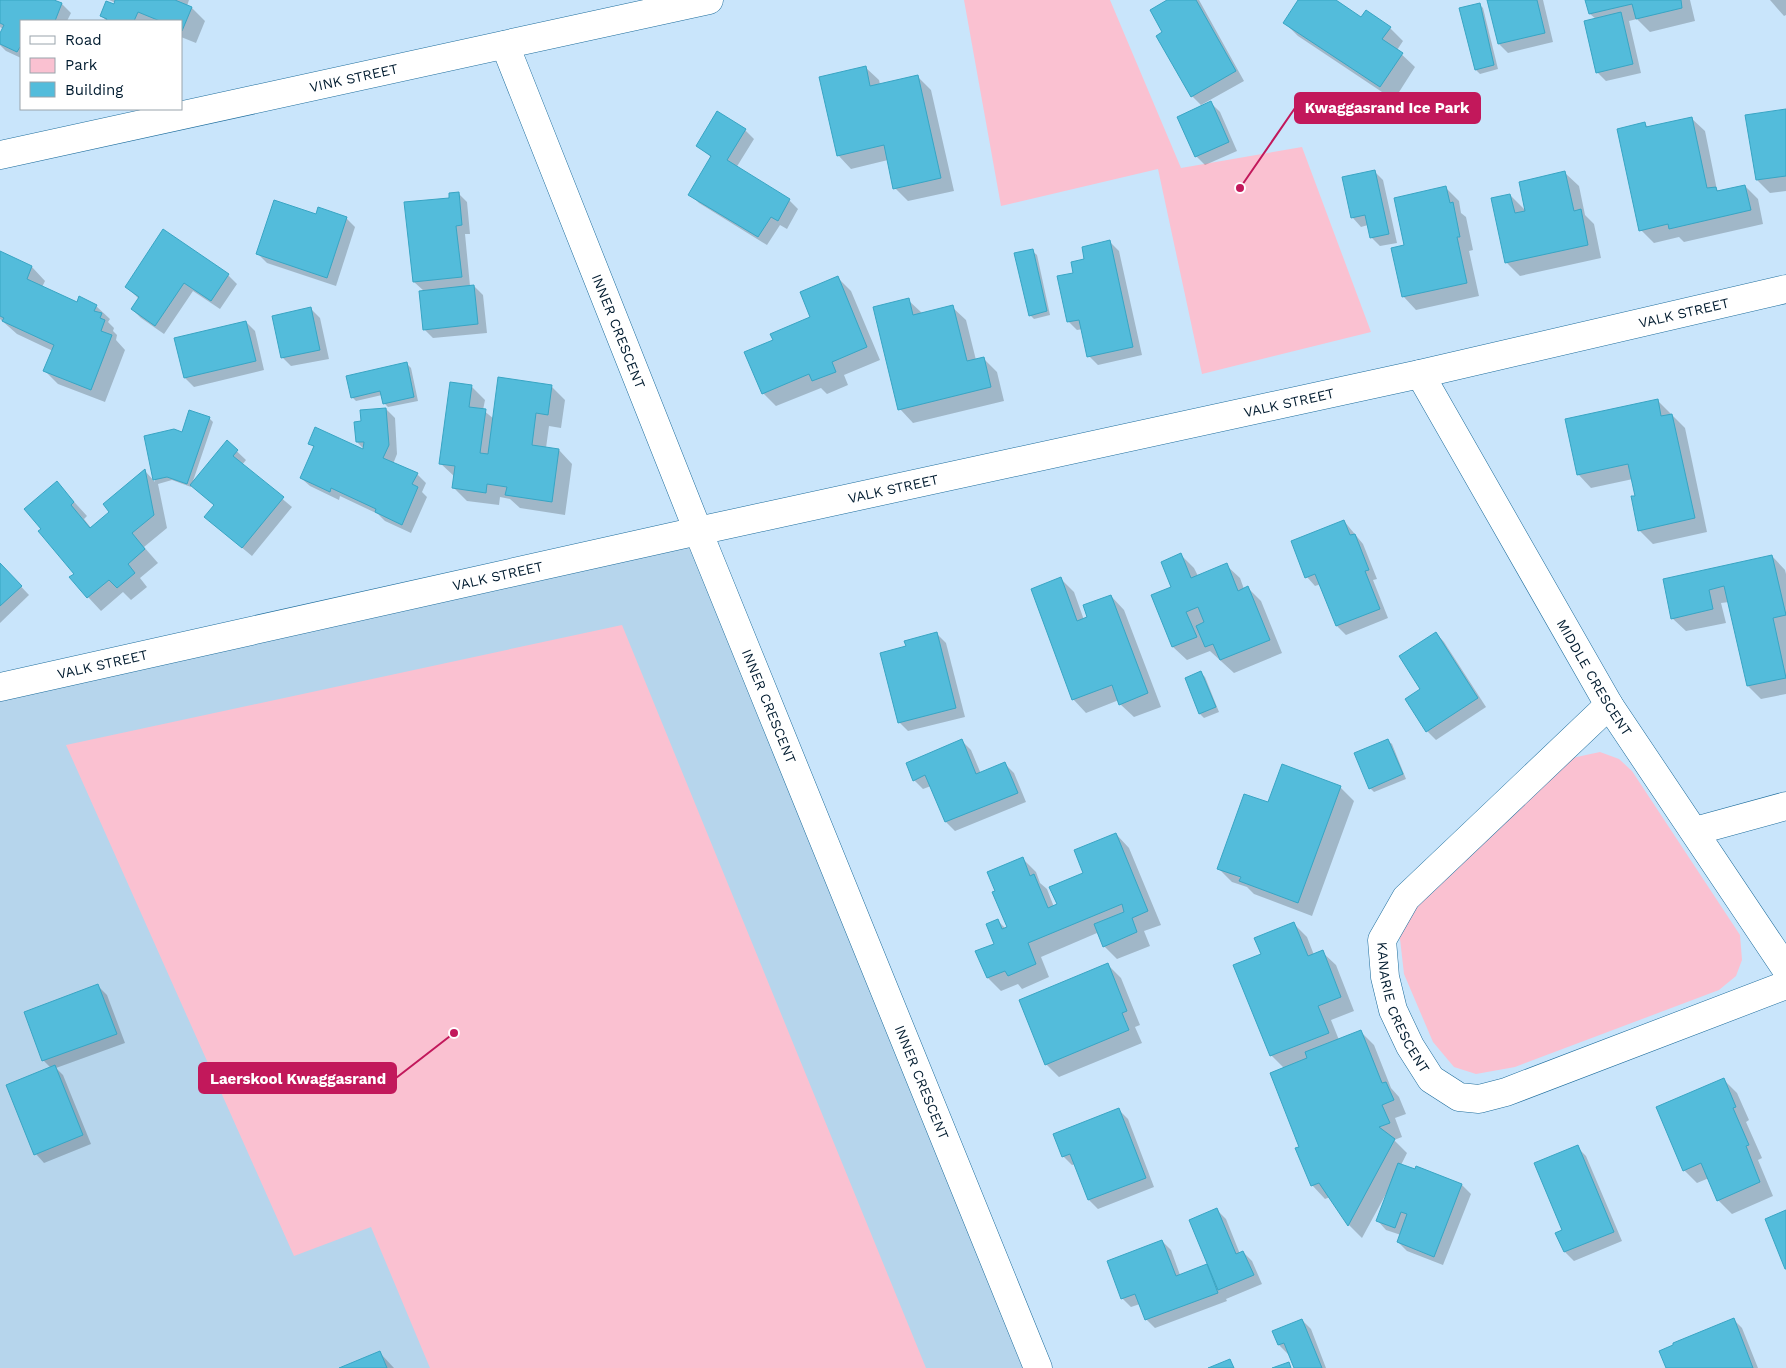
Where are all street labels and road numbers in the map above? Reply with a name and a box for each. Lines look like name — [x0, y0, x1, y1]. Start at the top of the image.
street label: VINK STREET — [308, 60, 400, 95]
street label: INNER CRESCENT — [589, 272, 649, 391]
street label: VALK STREET — [1637, 294, 1731, 331]
street label: VALK STREET — [1242, 385, 1336, 420]
street label: VALK STREET — [846, 471, 941, 506]
street label: VALK STREET — [451, 558, 545, 594]
street label: MIDDLE CRESCENT — [1554, 616, 1636, 739]
street label: VALK STREET — [56, 646, 150, 682]
street label: INNER CRESCENT — [739, 647, 800, 766]
street label: KANARIE CRESCENT — [1374, 941, 1433, 1076]
street label: INNER CRESCENT — [892, 1023, 953, 1142]

